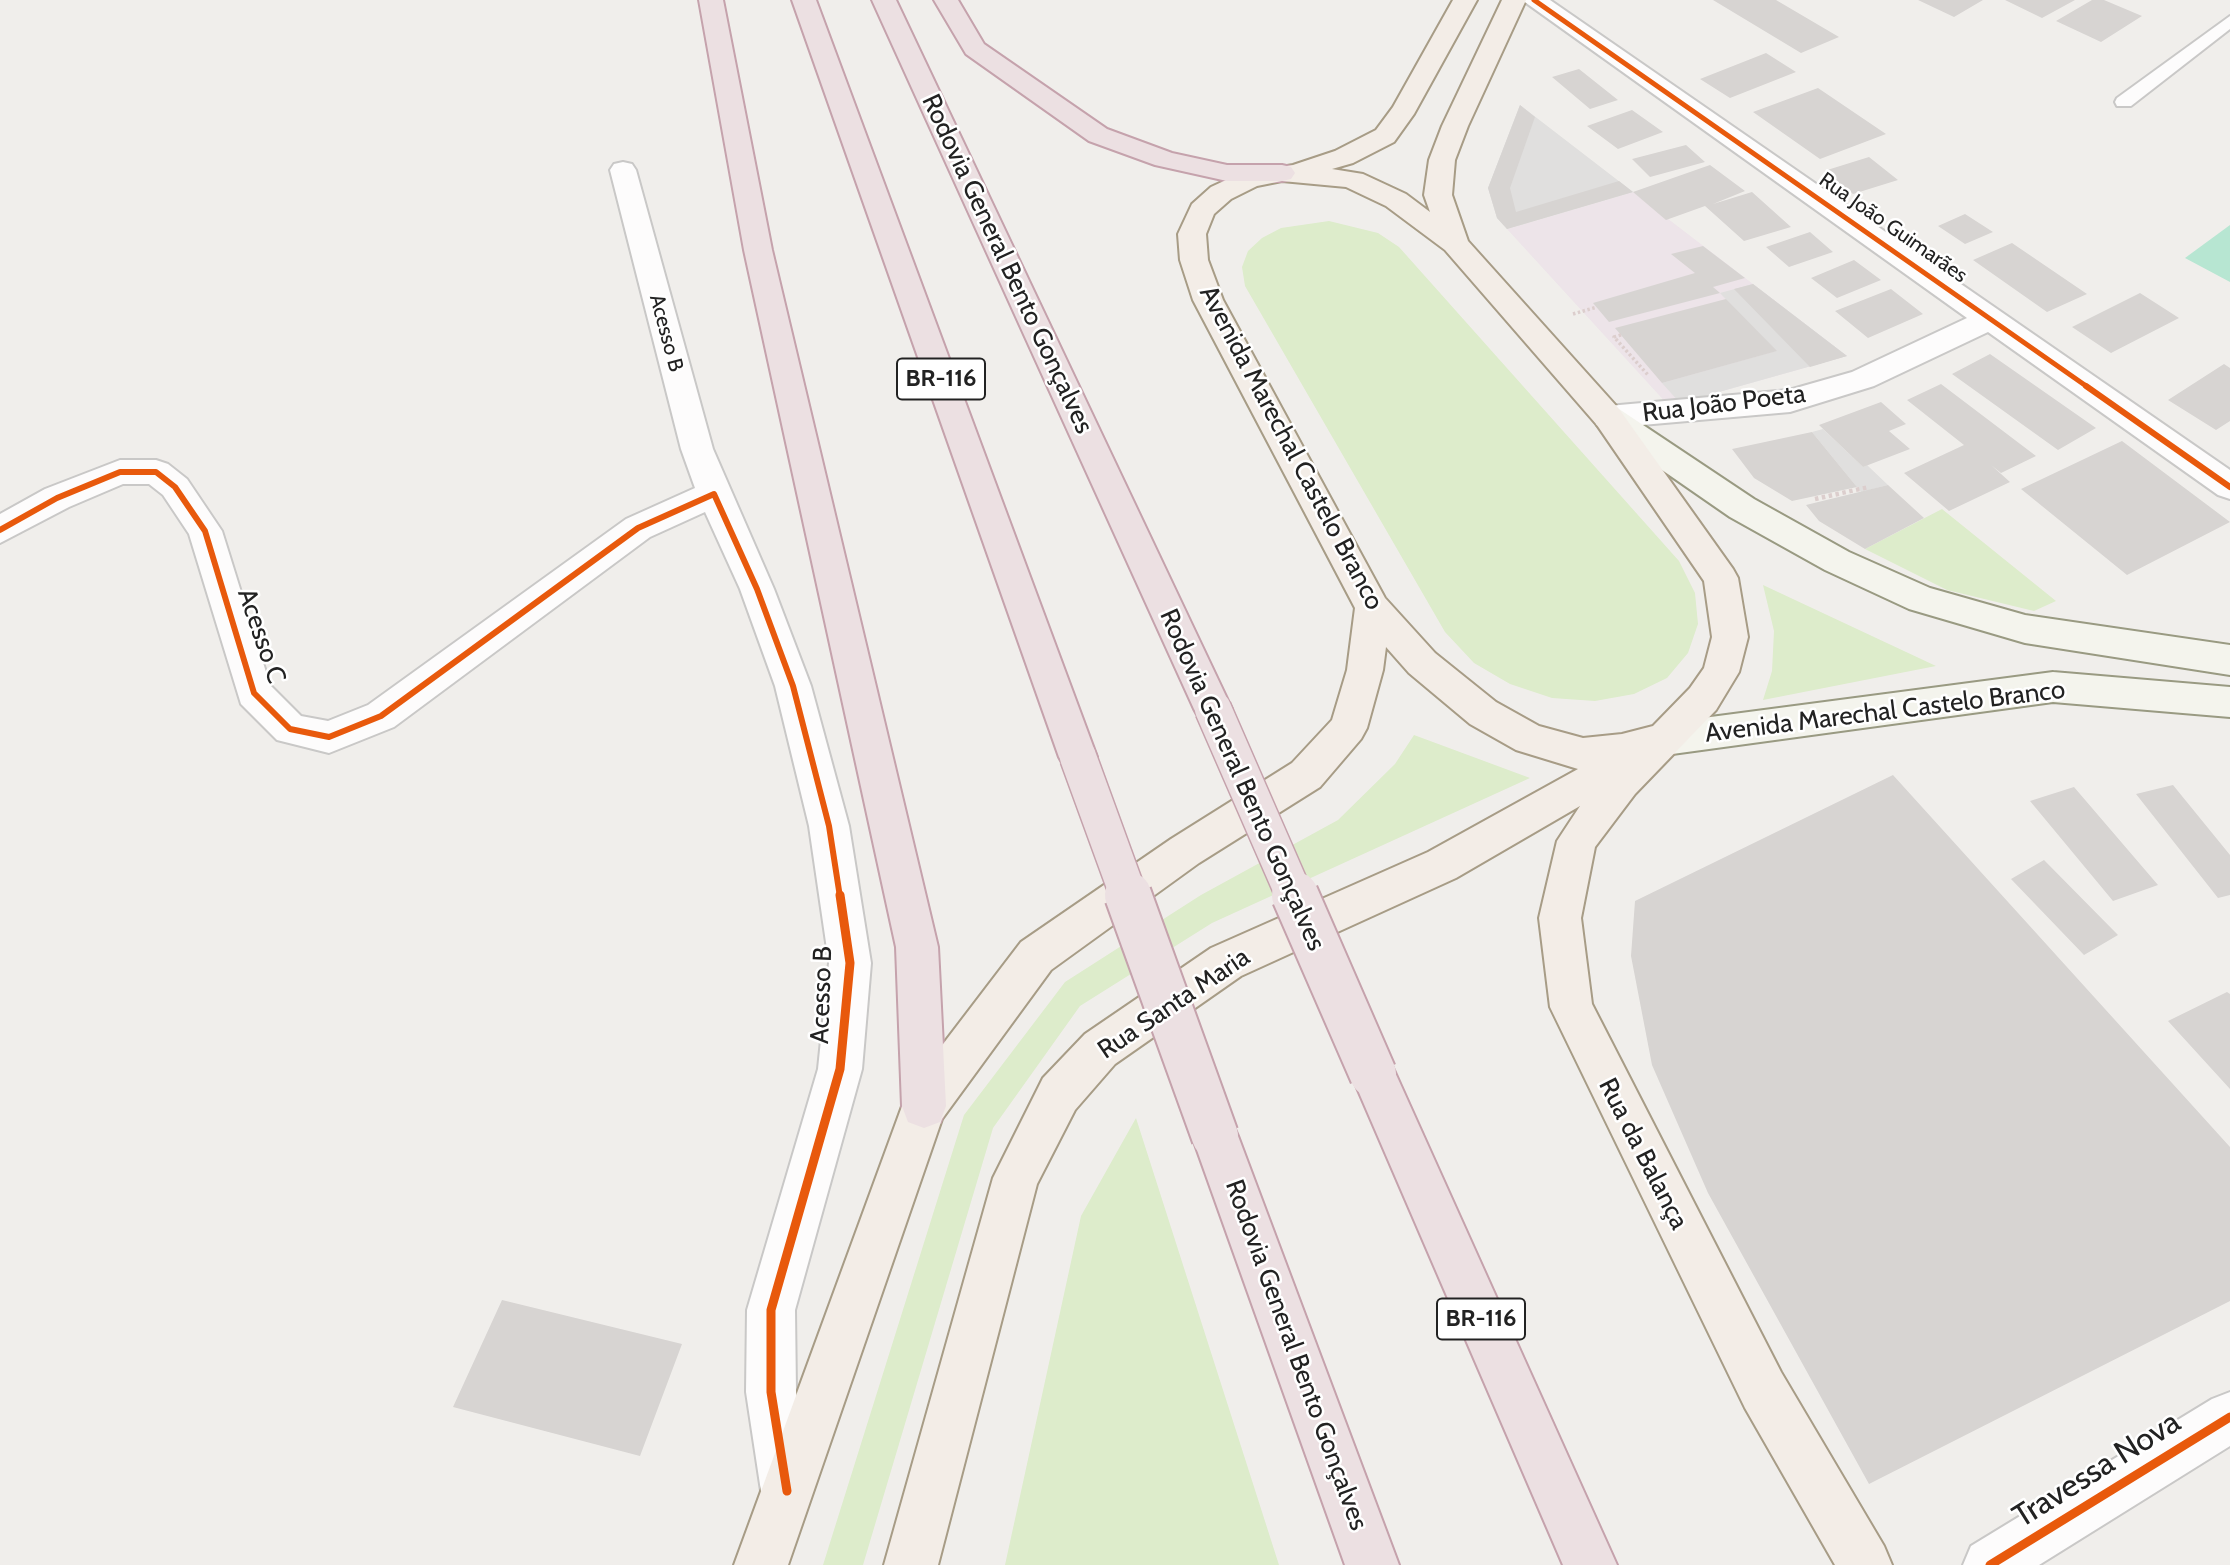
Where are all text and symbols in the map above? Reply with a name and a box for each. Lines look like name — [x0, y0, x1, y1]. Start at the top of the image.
street label: Rodovia General Bento Gonçalves — [915, 89, 1099, 439]
street label: Rua João Guimarães — [1814, 167, 1972, 289]
street label: Avenida Marechal Castelo Branco — [1192, 281, 1390, 615]
street label: Acesso B — [644, 292, 688, 374]
road number: BR-116 — [897, 358, 985, 400]
street label: Rua João Poeta — [1641, 379, 1807, 429]
street label: Acesso C — [230, 584, 292, 688]
street label: Rodovia General Bento Gonçalves — [1152, 604, 1332, 956]
street label: Avenida Marechal Castelo Branco — [1703, 674, 2067, 750]
street label: Rua Santa Maria — [1092, 942, 1256, 1066]
street label: Acesso B — [805, 946, 839, 1044]
street label: Rua da Balança — [1592, 1073, 1694, 1235]
street label: Rodovia General Bento Gonçalves — [1218, 1176, 1374, 1534]
road number: BR-116 — [1437, 1298, 1525, 1339]
street label: Travessa Nova — [2006, 1403, 2188, 1537]

